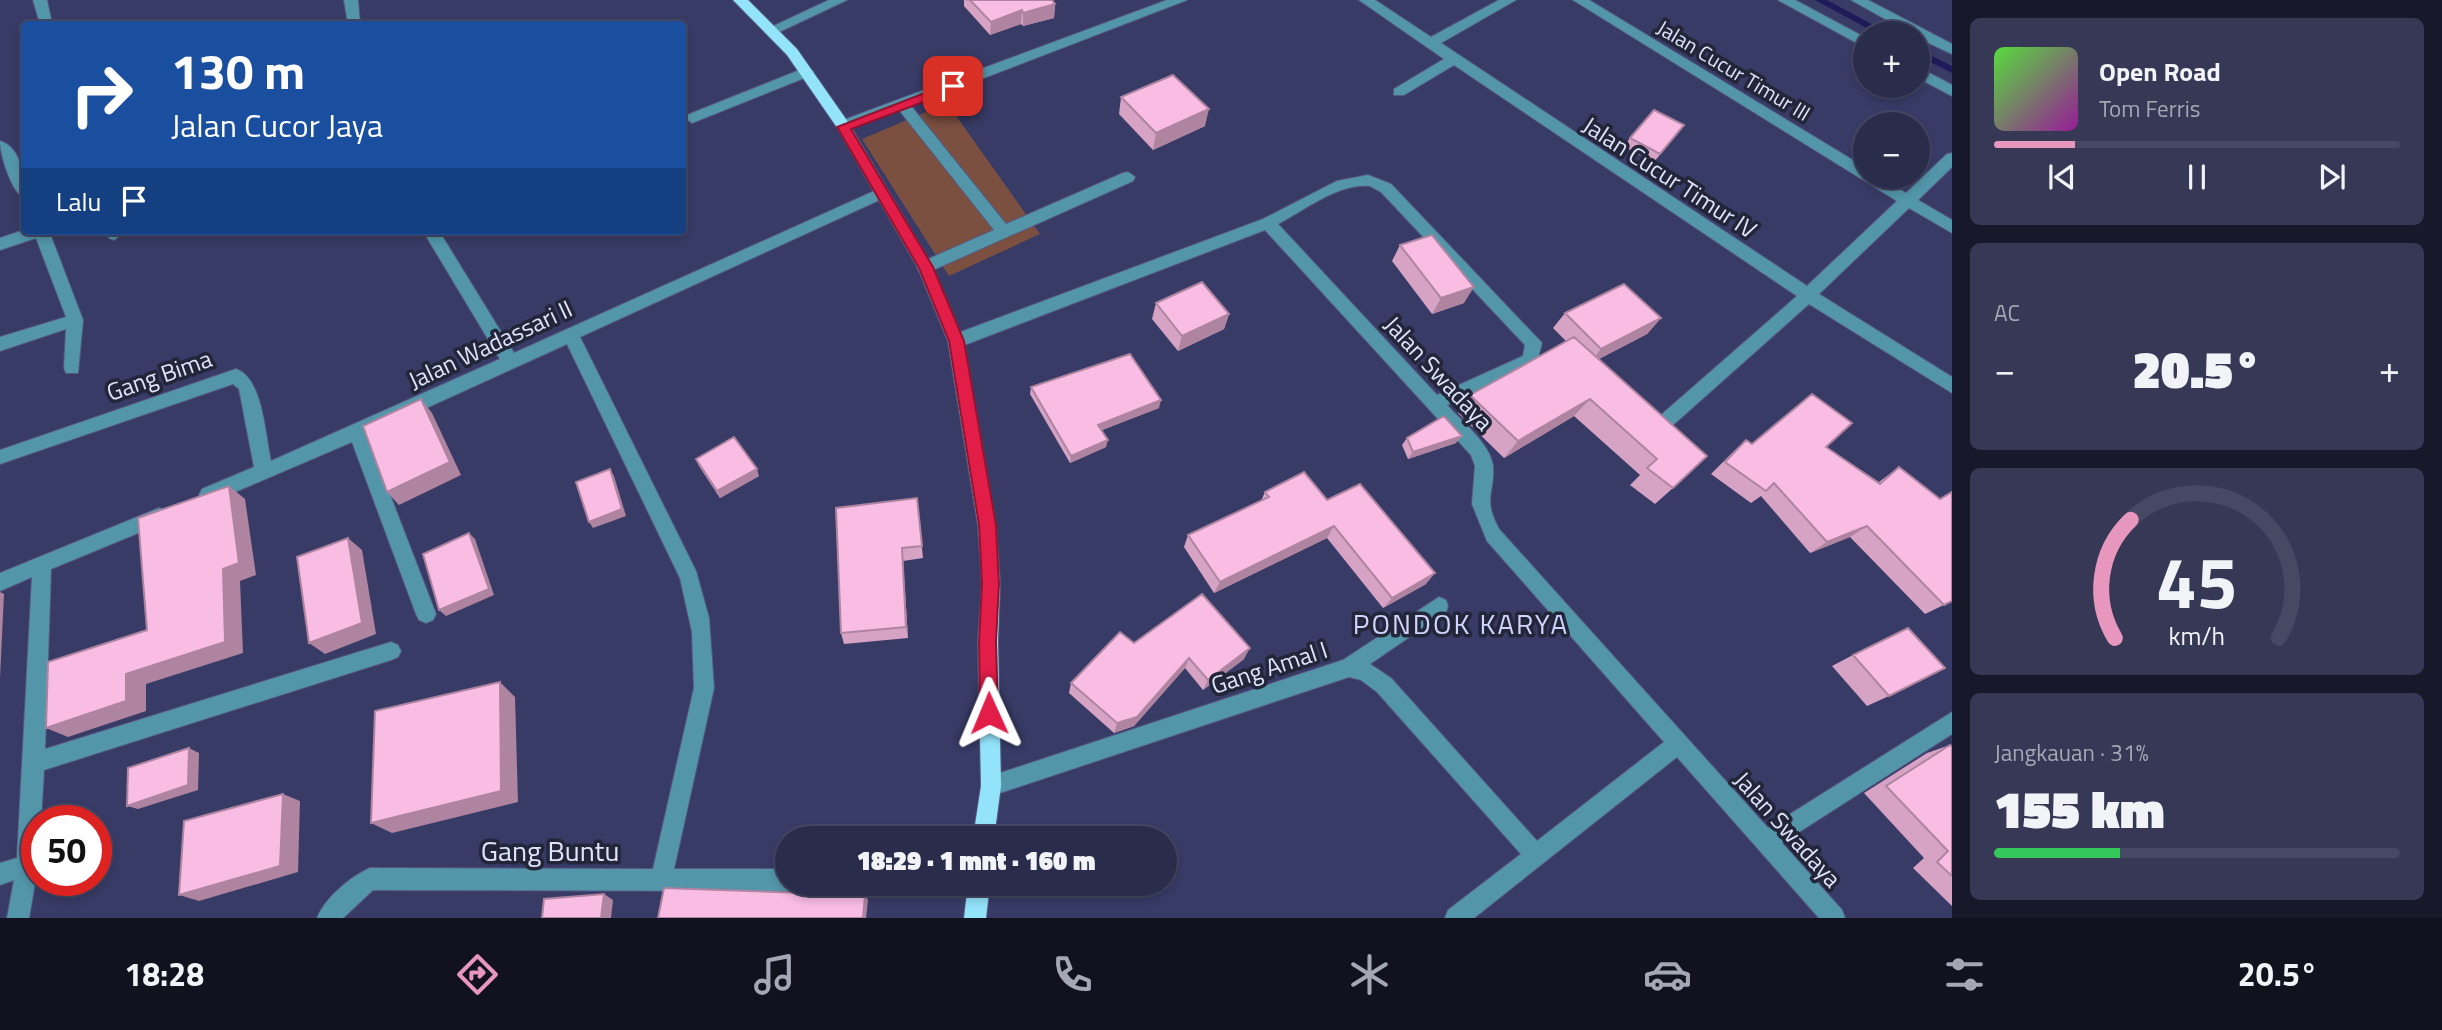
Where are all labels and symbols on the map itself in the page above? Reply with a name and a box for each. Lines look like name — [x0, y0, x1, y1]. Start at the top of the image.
street label: Jalan Cucur Timur III — [1651, 11, 1817, 129]
pin — [923, 56, 983, 116]
street label: Jalan Cucur Timur IV — [1576, 107, 1764, 247]
street label: Jalan Wadassari II — [402, 290, 578, 398]
street label: Jalan Swadaya — [1376, 307, 1502, 439]
street label: Gang Bima — [101, 340, 217, 410]
district label: PONDOK KARYA — [1353, 602, 1569, 645]
street label: Gang Amal I — [1206, 631, 1332, 703]
position arrow — [952, 676, 1026, 750]
street label: Jalan Swadaya — [1726, 763, 1850, 895]
speed limit sign: 50 — [21, 805, 112, 896]
street label: Gang Buntu — [481, 829, 619, 872]

